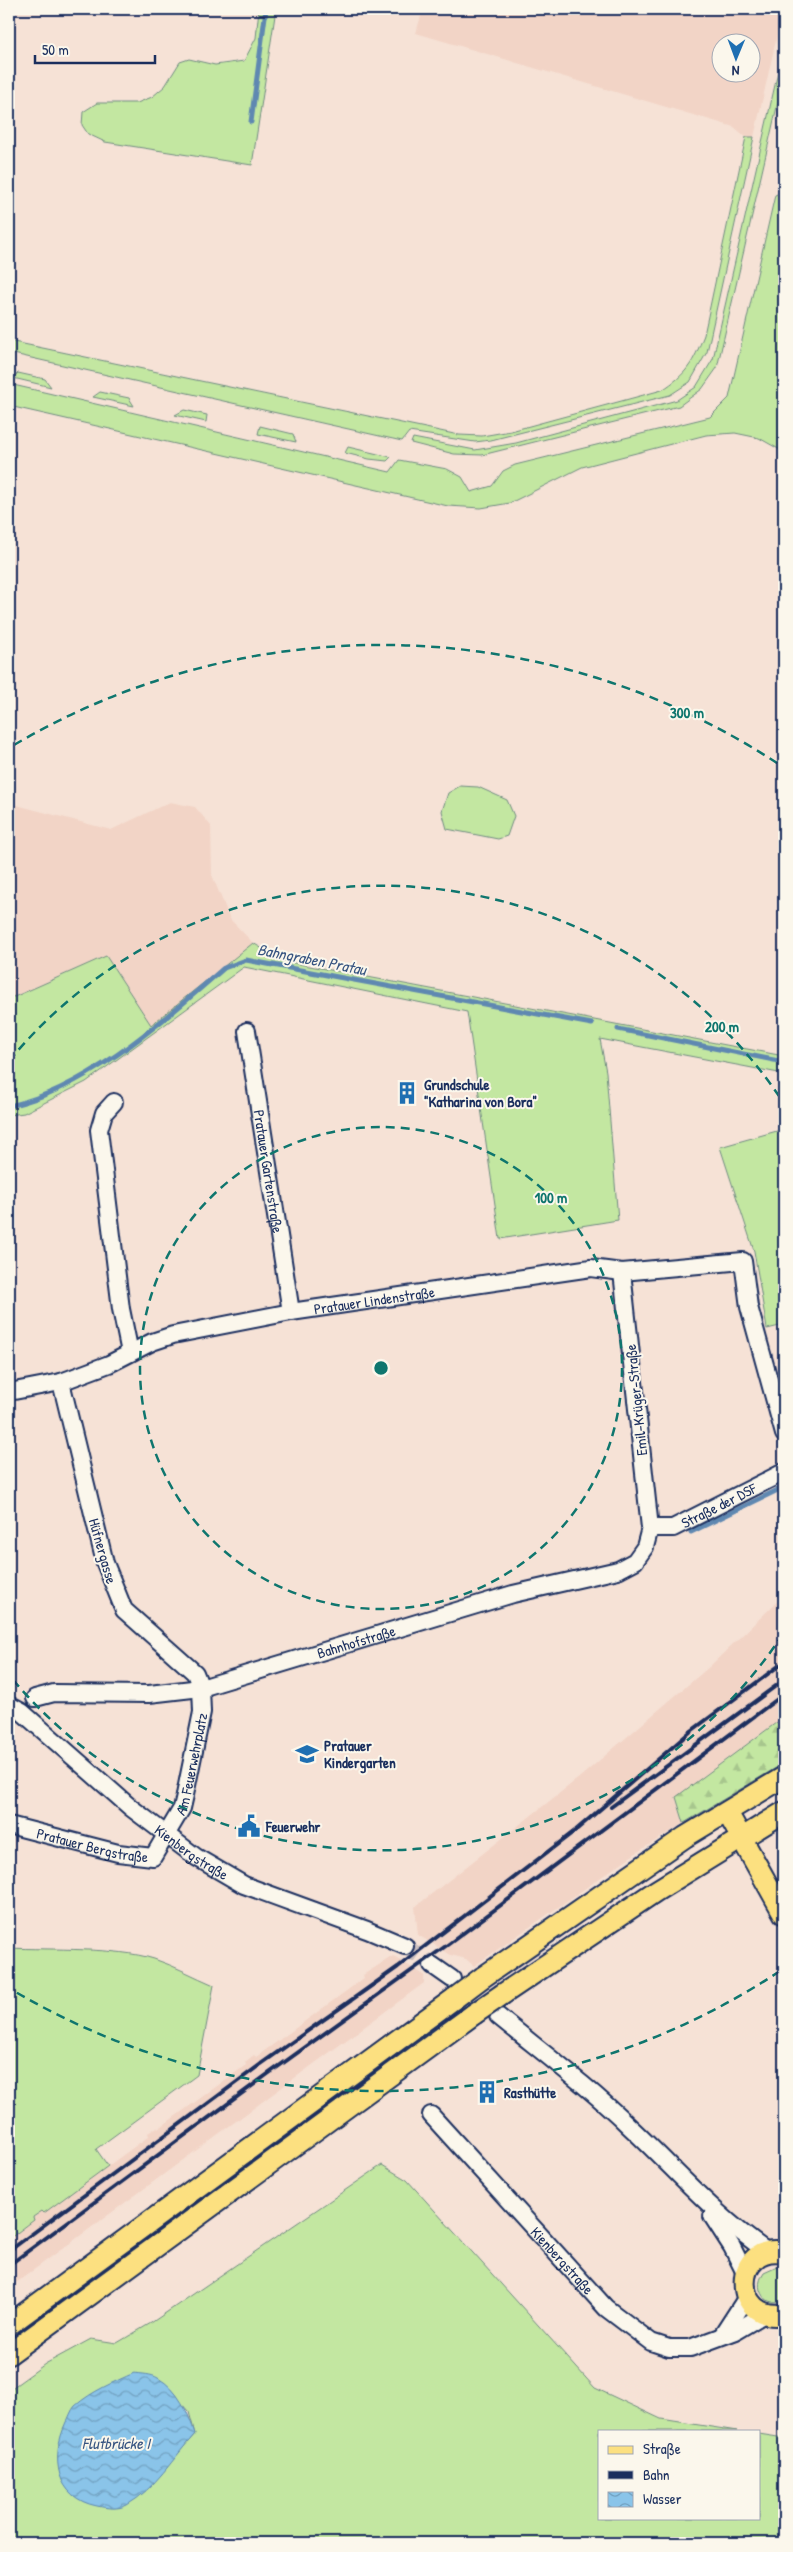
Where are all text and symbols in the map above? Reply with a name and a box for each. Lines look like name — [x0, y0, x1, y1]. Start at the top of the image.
scale bar — [35, 32, 155, 64]
north arrow — [710, 32, 760, 82]
text: 50 m — [42, 39, 69, 60]
text: N — [731, 62, 740, 81]
text: 300 m — [670, 702, 704, 723]
water label: Bahngraben Pratau — [256, 938, 370, 981]
text: 200 m — [705, 1016, 739, 1037]
place label: Grundschule "Katharina von Bora" — [424, 1074, 537, 1112]
building icon: Grundschule "Katharina von Bora" — [394, 1080, 420, 1106]
street label: Pratauer Gartenstraße — [249, 1108, 289, 1234]
text: 100 m — [535, 1187, 567, 1208]
street label: Pratauer Lindenstraße — [312, 1281, 436, 1319]
street label: Emil-Krüger-Straße — [620, 1343, 652, 1457]
centre of rings — [372, 1359, 390, 1377]
street label: Straße der DSF — [677, 1477, 760, 1533]
street label: Hüfnergasse — [84, 1516, 122, 1586]
street label: Bahnhofstraße — [314, 1620, 398, 1663]
street label: Am Feuerwehrplatz — [170, 1710, 212, 1819]
place label: Pratauer Kindergarten — [324, 1735, 396, 1774]
school or university icon: Pratauer Kindergarten — [294, 1741, 320, 1767]
public building icon: Feuerwehr — [236, 1813, 262, 1839]
place label: Feuerwehr — [265, 1816, 321, 1837]
street label: Kienbergstraße — [151, 1819, 233, 1884]
street label: Pratauer Bergstraße — [35, 1822, 149, 1867]
building icon: Rasthütte — [474, 2079, 500, 2105]
place label: Rasthütte — [504, 2082, 556, 2103]
street label: Kienbergstraße — [526, 2222, 599, 2299]
legend — [598, 2430, 760, 2520]
water label: Flutbrücke I — [82, 2432, 152, 2454]
text: Straße — [643, 2438, 681, 2459]
text: Bahn — [643, 2464, 670, 2485]
text: Wasser — [643, 2488, 682, 2509]

